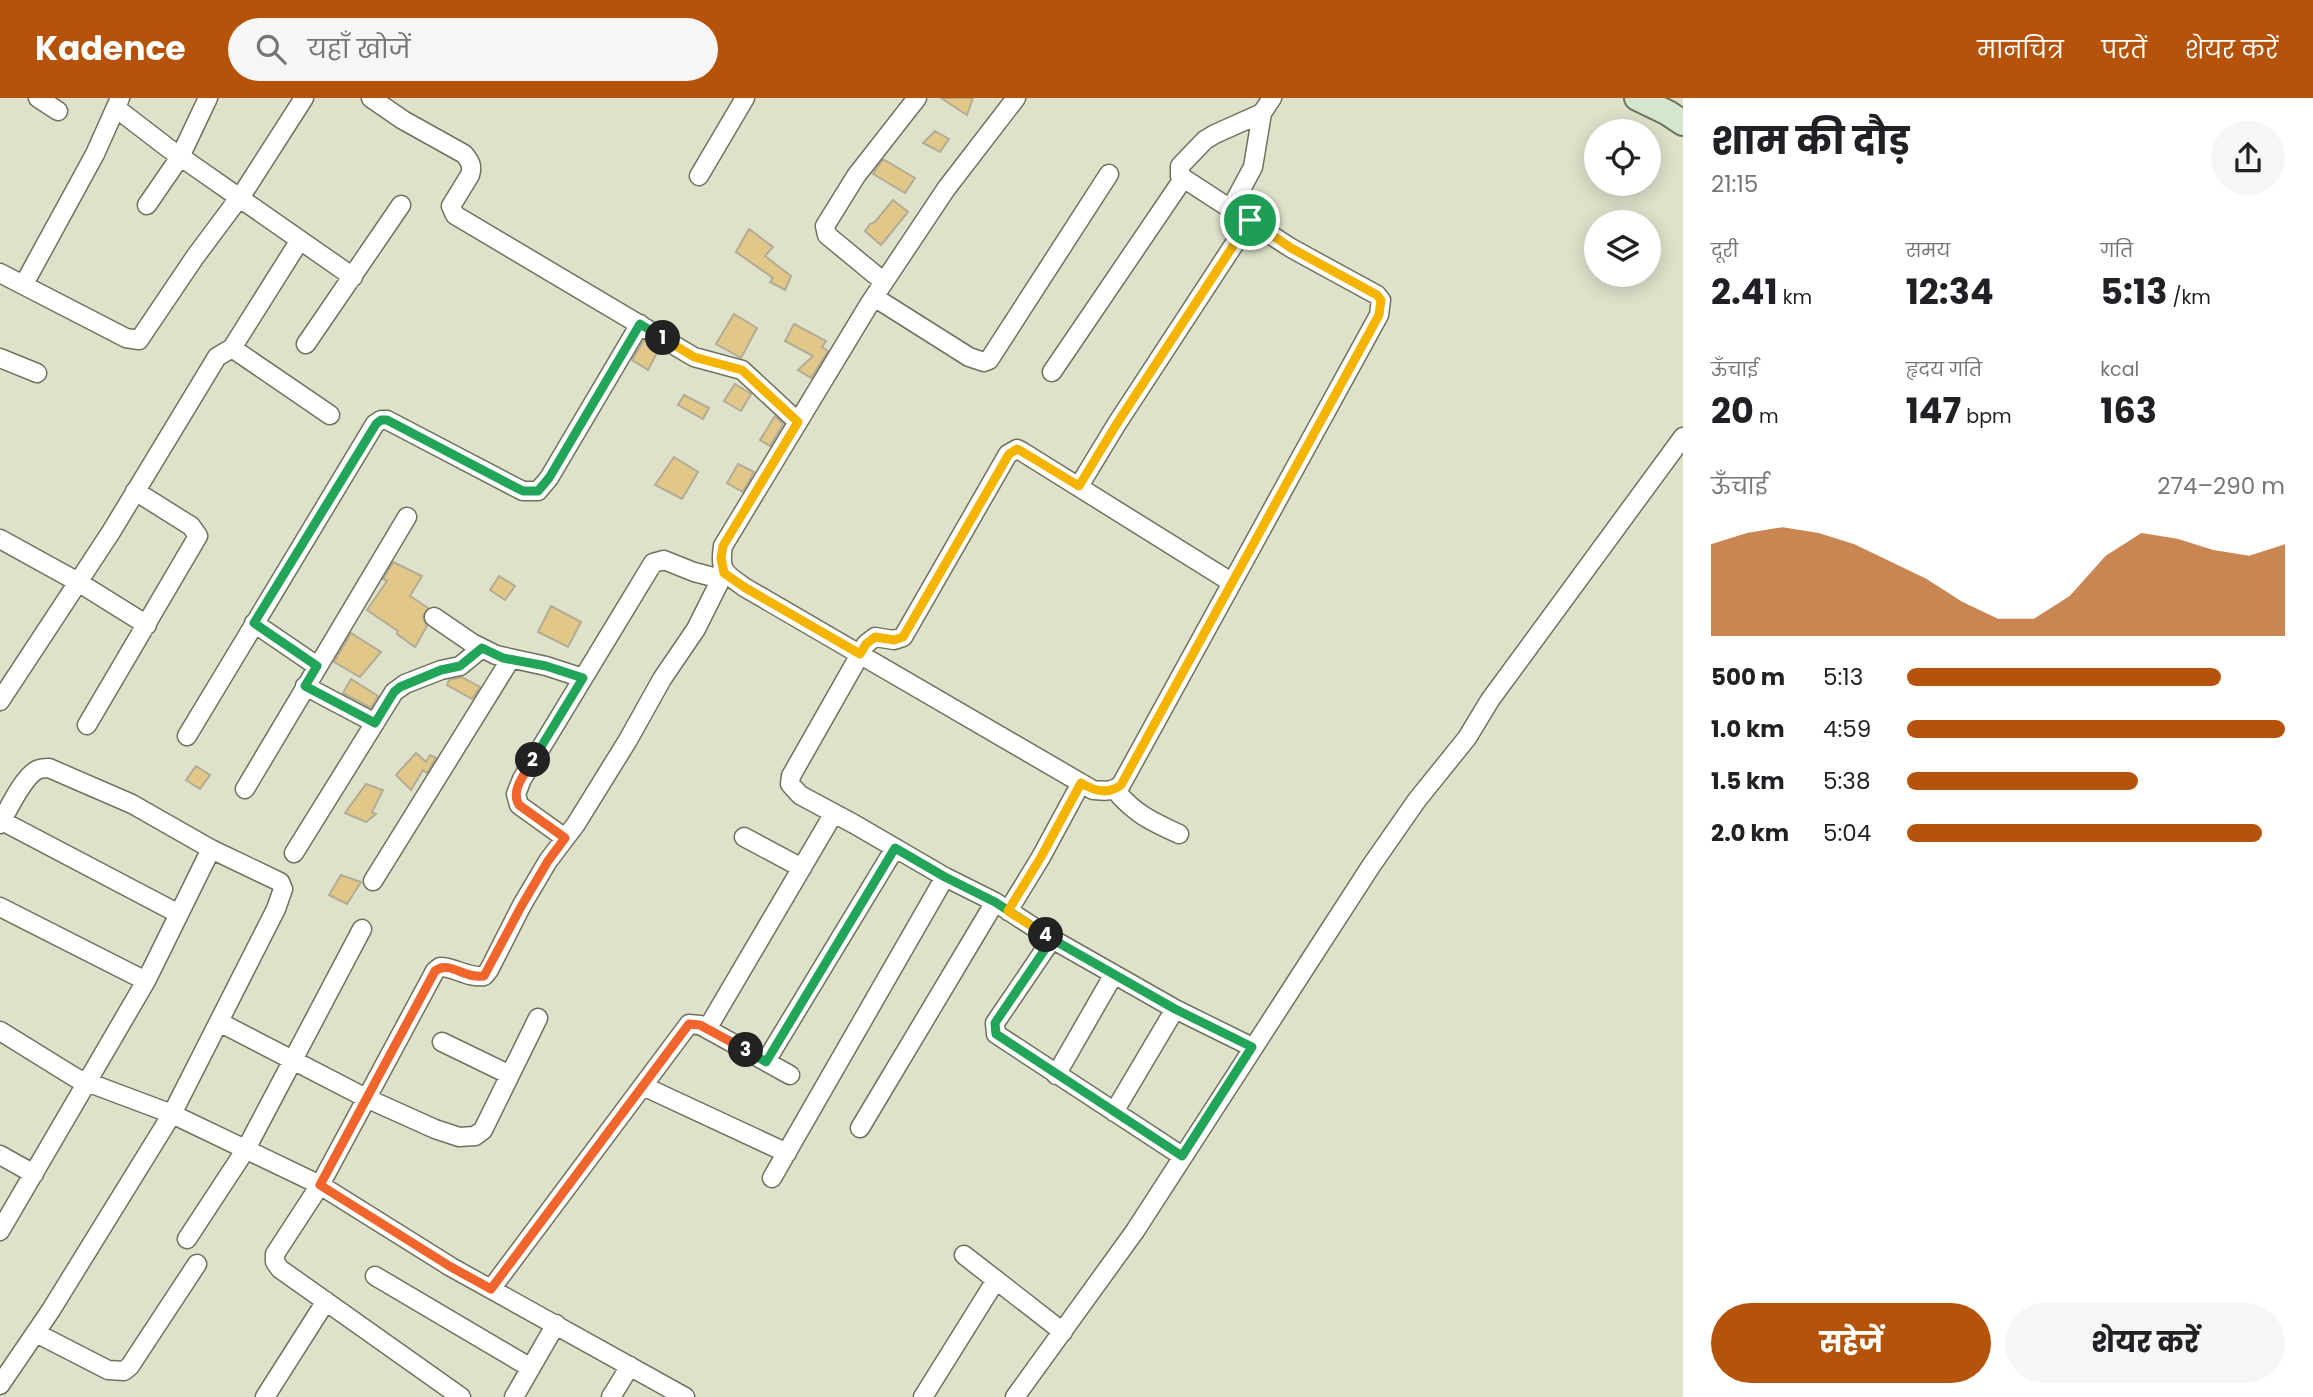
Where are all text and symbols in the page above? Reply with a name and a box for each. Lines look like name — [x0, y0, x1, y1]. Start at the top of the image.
search box — [228, 18, 718, 81]
text: Kadence — [35, 25, 186, 72]
icon: search — [252, 30, 290, 68]
text: यहाँ खोजें — [308, 31, 410, 67]
text: मानचित्र — [1977, 33, 2064, 66]
text: परतें — [2102, 33, 2147, 66]
text: शेयर करें — [2185, 33, 2278, 66]
text: शाम की दौड़ — [1711, 114, 1909, 167]
map controls — [1584, 119, 1661, 287]
button: locate — [1584, 119, 1661, 196]
button: share — [2211, 121, 2285, 195]
text: 21:15 — [1711, 168, 1758, 200]
pin — [1220, 190, 1280, 250]
icon: arrive — [1231, 201, 1269, 239]
button: layers — [1584, 210, 1661, 287]
text: दूरी — [1711, 237, 1738, 264]
text: समय — [1906, 237, 1950, 264]
text: गति — [2100, 237, 2133, 264]
text: 2.41 — [1711, 267, 1778, 316]
text: 12:34 — [1906, 267, 1994, 316]
text: 5:13 — [2100, 267, 2167, 316]
text: km — [1778, 284, 1812, 311]
text: /km — [2167, 284, 2211, 311]
pin: 1 — [646, 320, 680, 356]
text: 1 — [659, 324, 666, 351]
text: ऊँचाई — [1711, 356, 1758, 383]
text: हृदय गति — [1906, 356, 1982, 383]
text: kcal — [2100, 356, 2139, 383]
text: 20 — [1711, 386, 1754, 435]
text: 147 — [1906, 386, 1961, 435]
text: 163 — [2100, 386, 2157, 435]
text: m — [1754, 403, 1778, 430]
text: bpm — [1961, 403, 2012, 430]
text: ऊँचाई — [1711, 470, 1768, 502]
text: 274–290 m — [2157, 470, 2285, 502]
text: 500 m — [1711, 661, 1785, 693]
text: 5:13 — [1823, 661, 1863, 693]
text: 1.0 km — [1711, 713, 1785, 745]
text: 4:59 — [1823, 713, 1871, 745]
pin: 2 — [516, 742, 550, 778]
text: 2 — [527, 746, 538, 773]
text: 1.5 km — [1711, 765, 1785, 797]
text: 5:38 — [1823, 765, 1870, 797]
text: 2.0 km — [1711, 817, 1789, 849]
text: 5:04 — [1823, 817, 1871, 849]
pin: 4 — [1028, 918, 1064, 952]
text: 4 — [1039, 921, 1052, 948]
pin: 3 — [728, 1032, 764, 1068]
text: 3 — [740, 1036, 751, 1063]
button: सहेजें — [1711, 1303, 1991, 1383]
button: शेयर करें — [2005, 1303, 2285, 1383]

